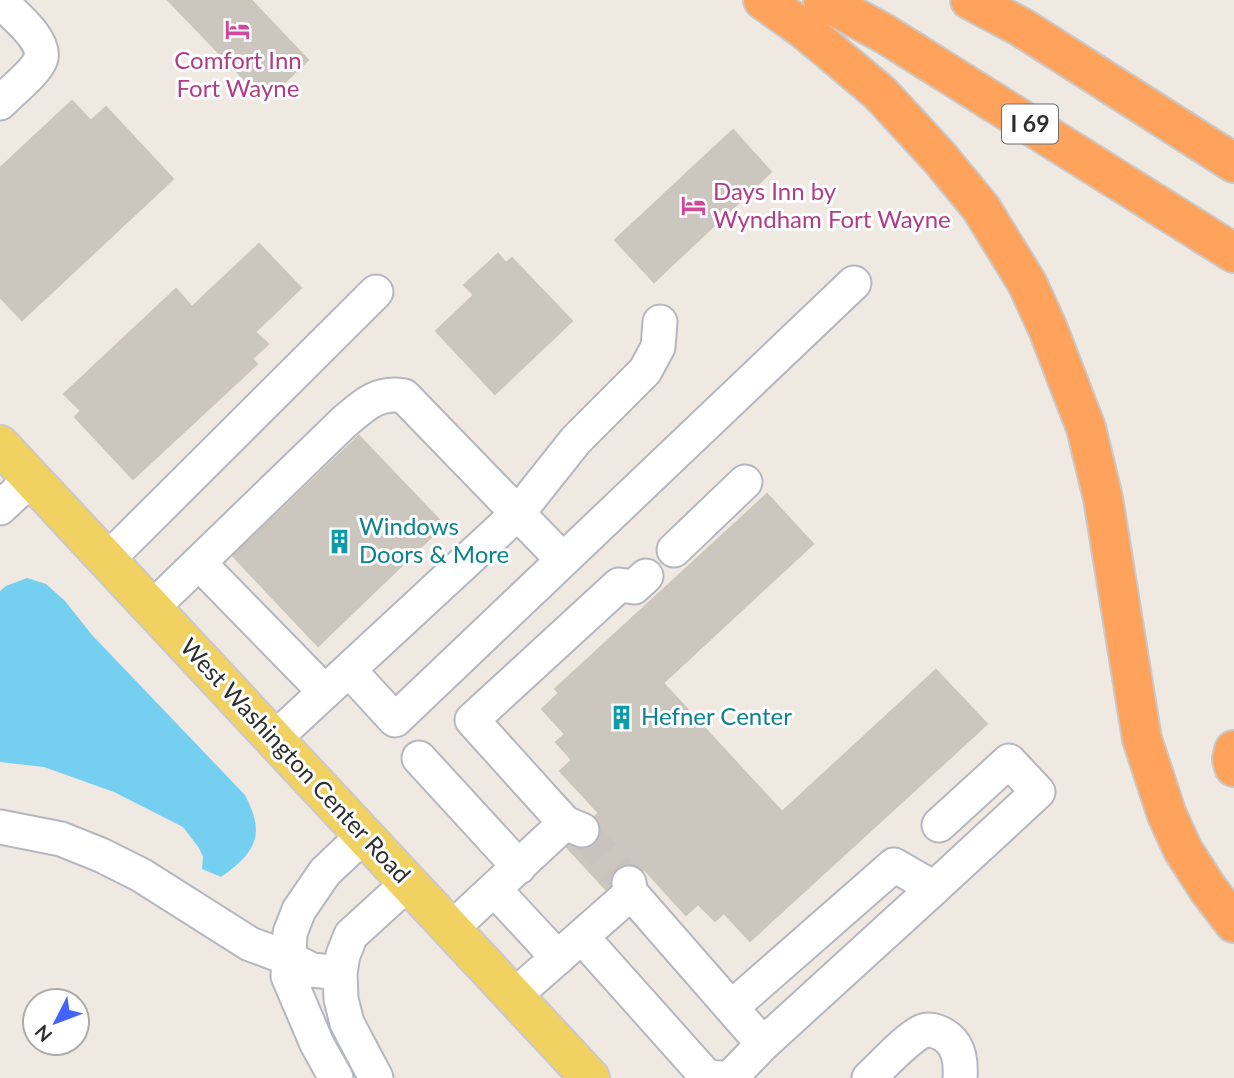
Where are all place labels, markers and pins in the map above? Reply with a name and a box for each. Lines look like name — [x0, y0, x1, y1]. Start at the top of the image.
hotel icon: Comfort Inn Fort Wayne — [224, 16, 252, 44]
place label: Comfort Inn Fort Wayne — [174, 45, 302, 102]
place label: Days Inn by Wyndham Fort Wayne — [713, 176, 951, 233]
hotel icon: Days Inn by Wyndham Fort Wayne — [679, 192, 707, 220]
place label: Windows Doors & More — [359, 511, 509, 568]
building icon: Windows Doors & More — [325, 527, 353, 555]
place label: Hefner Center — [641, 701, 792, 730]
building icon: Hefner Center — [607, 703, 635, 731]

